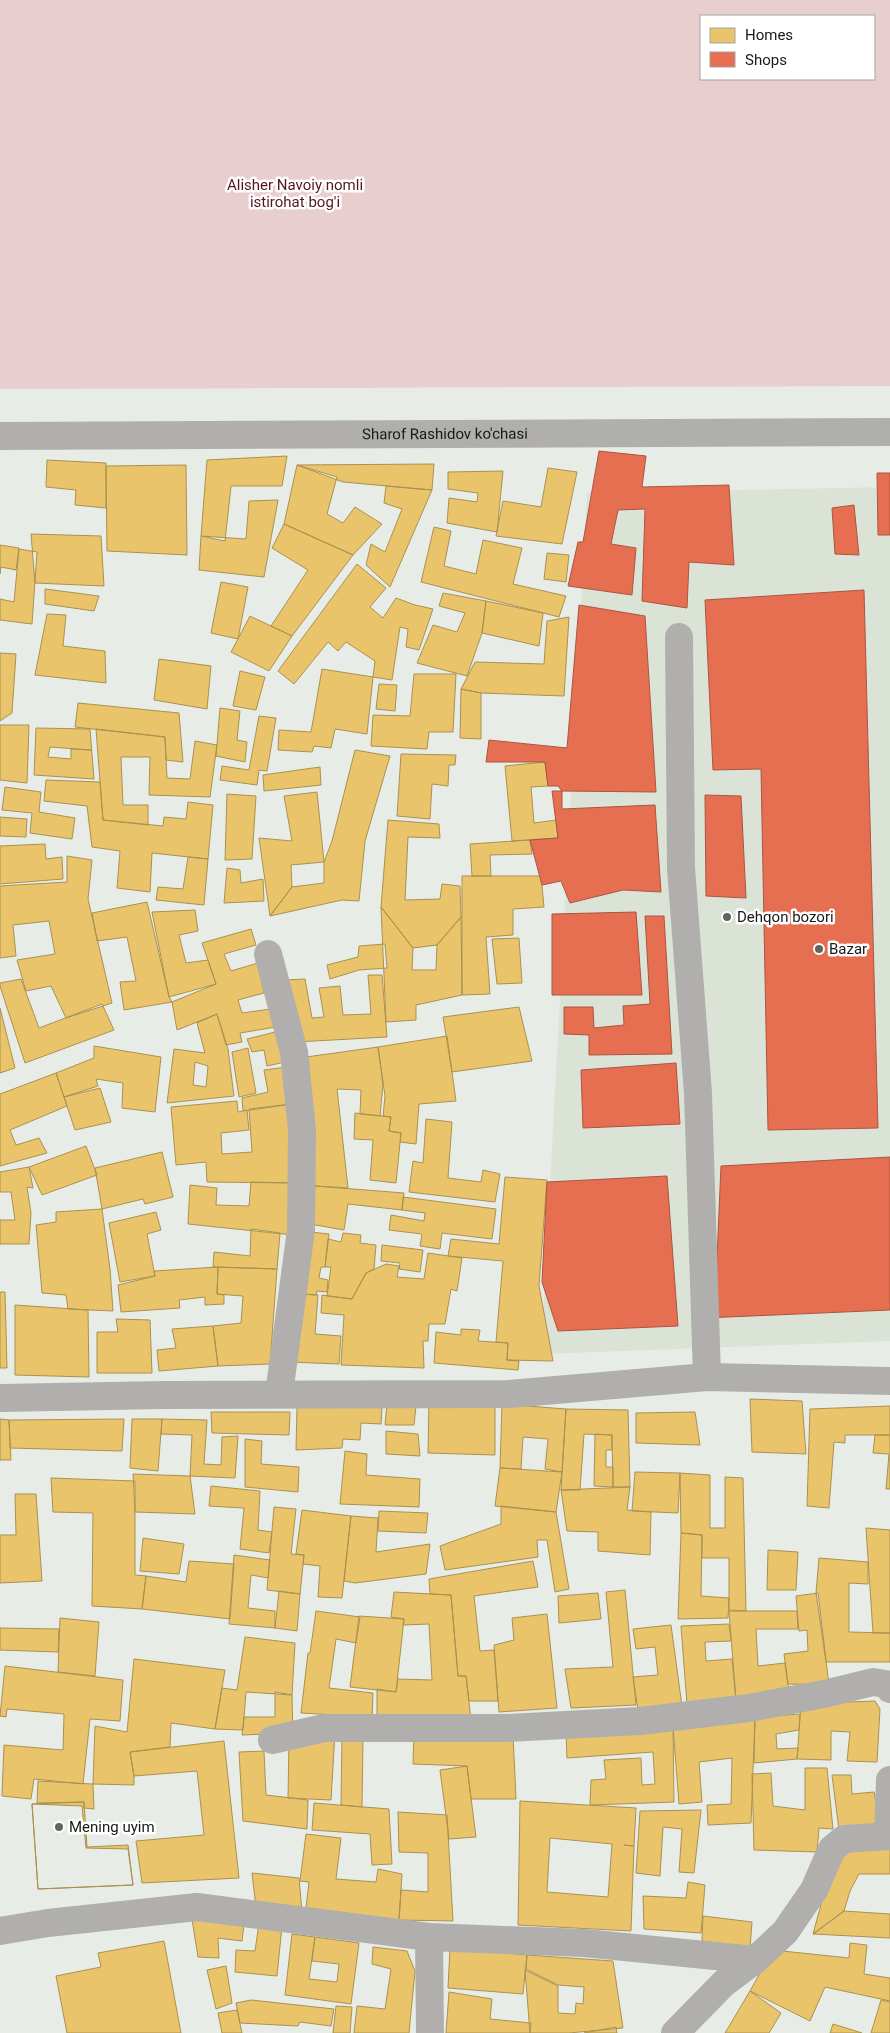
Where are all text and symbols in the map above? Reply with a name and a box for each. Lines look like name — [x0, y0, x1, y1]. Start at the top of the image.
legend — [700, 15, 875, 80]
text: Homes — [745, 26, 793, 44]
text: Shops — [745, 51, 787, 69]
park label: Alisher Navoiy nomli istirohat bog'i — [227, 176, 363, 211]
street label: Sharof Rashidov ko'chasi — [362, 425, 528, 443]
place label: Dehqon bozori — [737, 908, 834, 926]
marker: Dehqon bozori — [721, 911, 733, 923]
place label: Bazar — [829, 940, 867, 958]
marker: Bazar — [813, 943, 825, 955]
place label: Mening uyim — [69, 1818, 155, 1836]
marker: Mening uyim — [53, 1821, 65, 1833]

